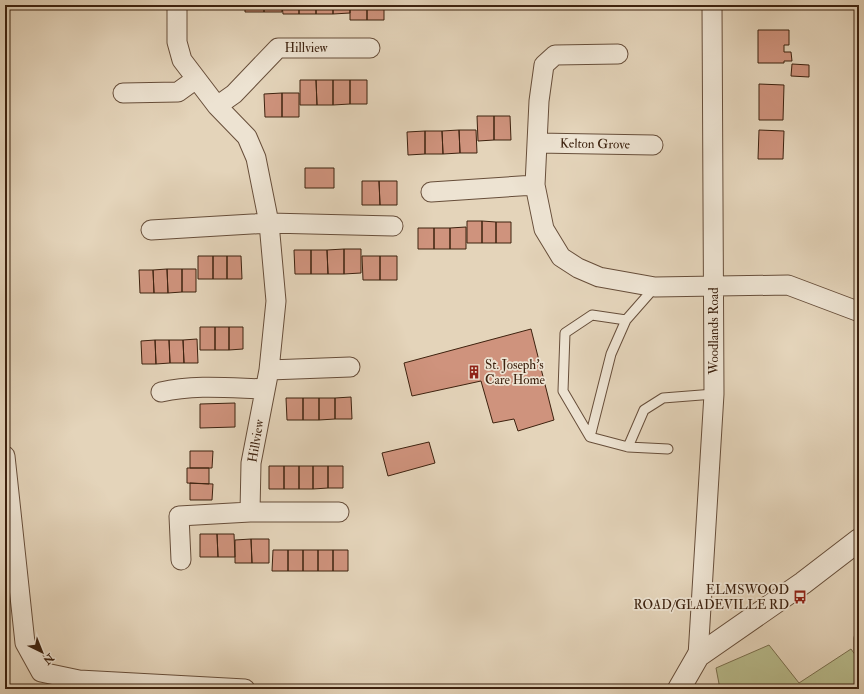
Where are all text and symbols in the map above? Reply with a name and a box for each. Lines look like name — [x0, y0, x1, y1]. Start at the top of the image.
street label: Hillview — [284, 40, 329, 56]
street label: Kelton Grove — [560, 135, 631, 153]
street label: Woodlands Road — [706, 287, 722, 376]
place label: St. Joseph’s Care Home — [485, 357, 546, 388]
building icon: St. Joseph’s Care Home — [466, 364, 482, 380]
street label: Hillview — [244, 417, 268, 464]
place label: ELMSWOOD ROAD/GLADEVILLE RD — [634, 582, 789, 613]
bus stop icon: ELMSWOOD ROAD/GLADEVILLE RD — [792, 589, 808, 605]
north arrow — [22, 632, 62, 672]
text: N — [40, 650, 57, 668]

